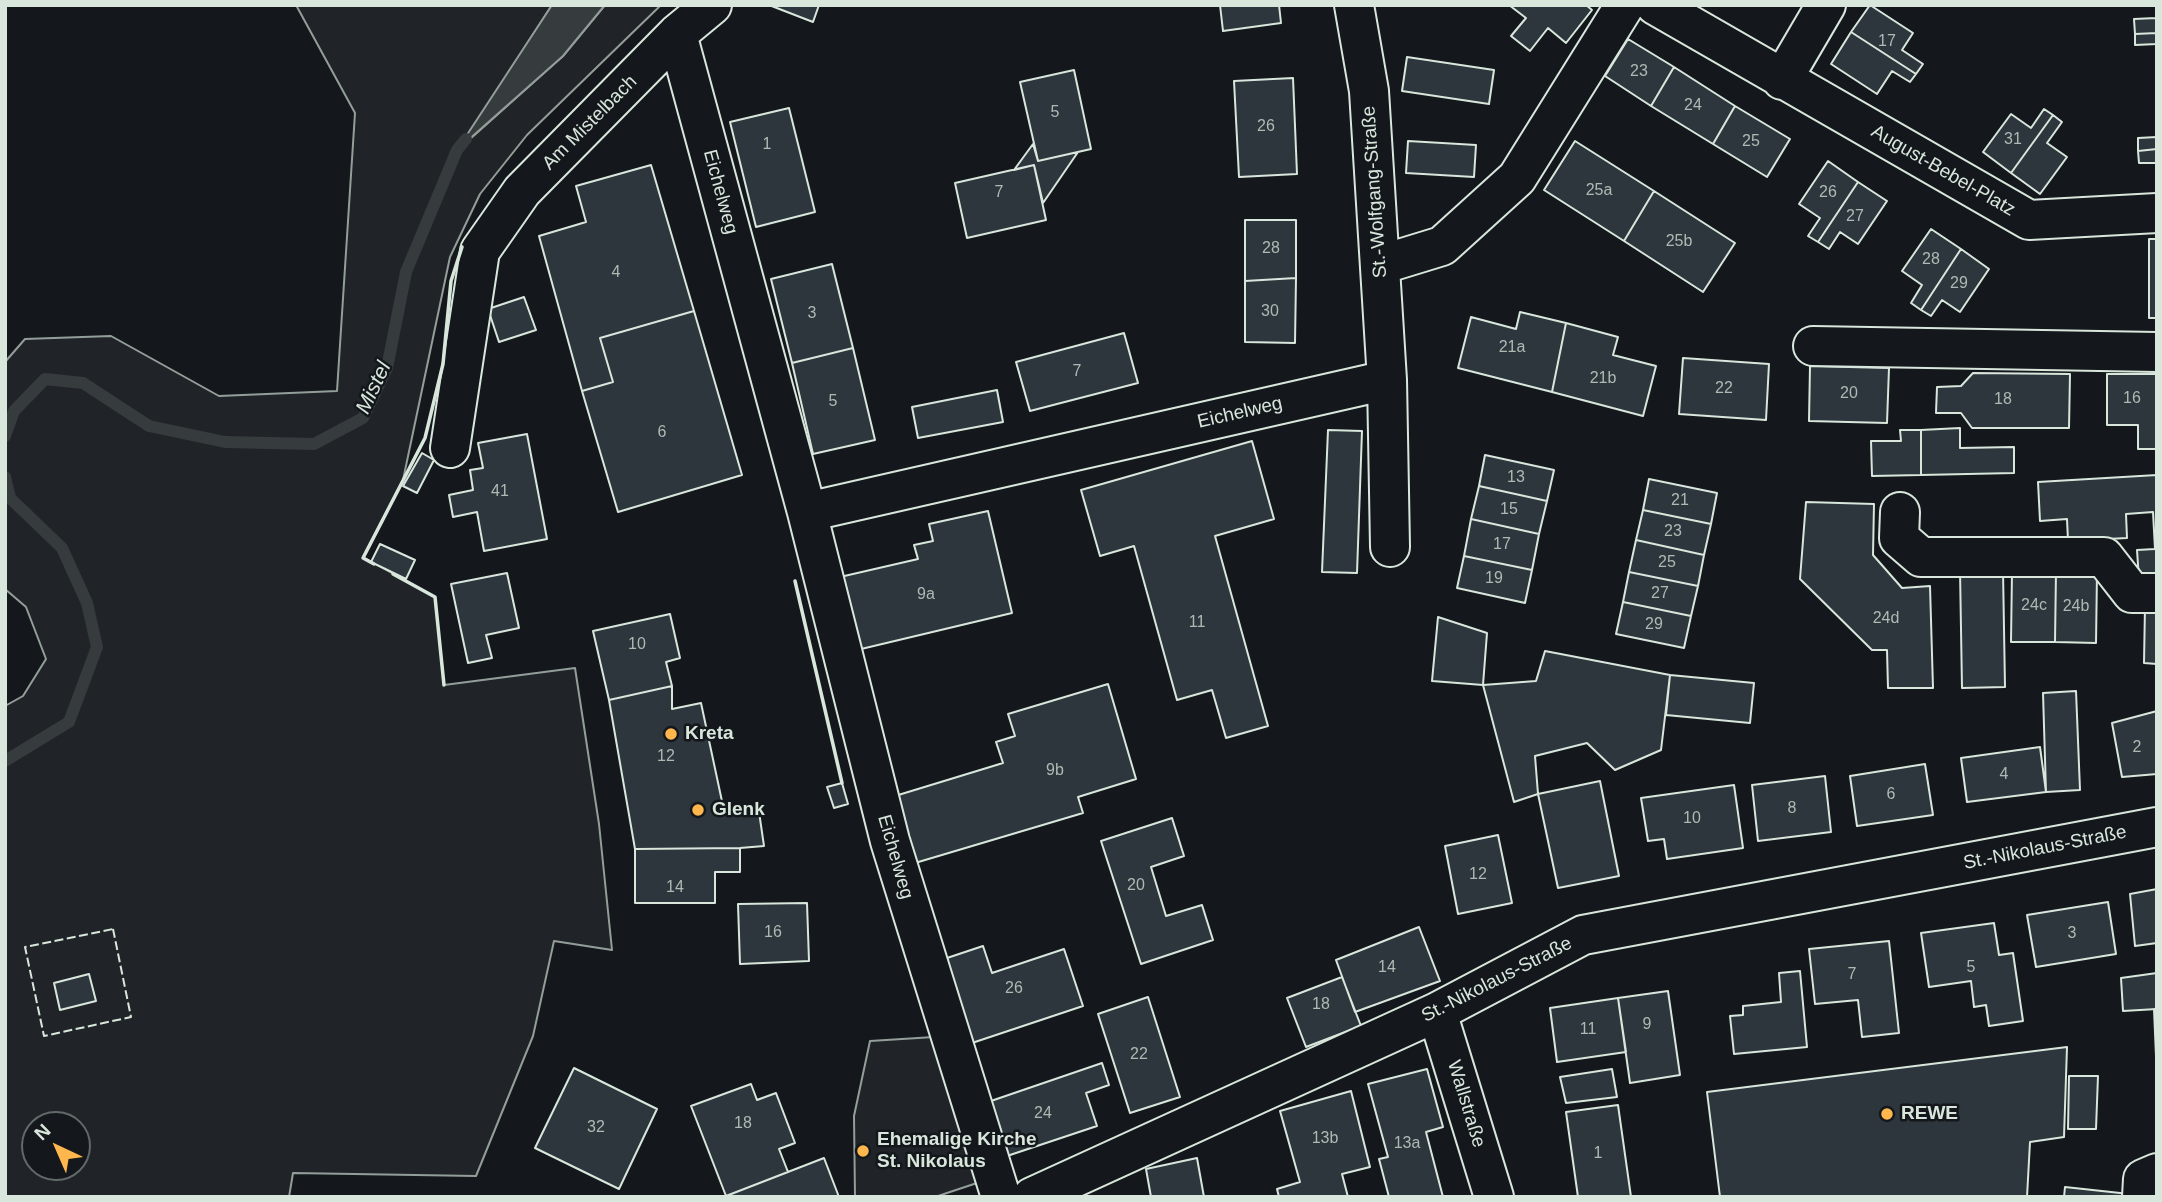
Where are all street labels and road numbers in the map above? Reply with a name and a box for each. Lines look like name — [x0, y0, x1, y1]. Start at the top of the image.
street label: Am Mistelbach — [538, 71, 642, 175]
street label: St.-Wolfgang-Straße — [1358, 105, 1392, 279]
street label: August-Bebel-Platz — [1867, 120, 2019, 222]
street label: Eichelweg — [698, 147, 742, 237]
street label: Eichelweg — [1195, 392, 1285, 434]
street label: Eichelweg — [872, 812, 918, 902]
street label: St.-Nikolaus-Straße — [1961, 821, 2129, 875]
street label: St.-Nikolaus-Straße — [1418, 932, 1576, 1028]
street label: Wallstraße — [1442, 1058, 1490, 1150]

